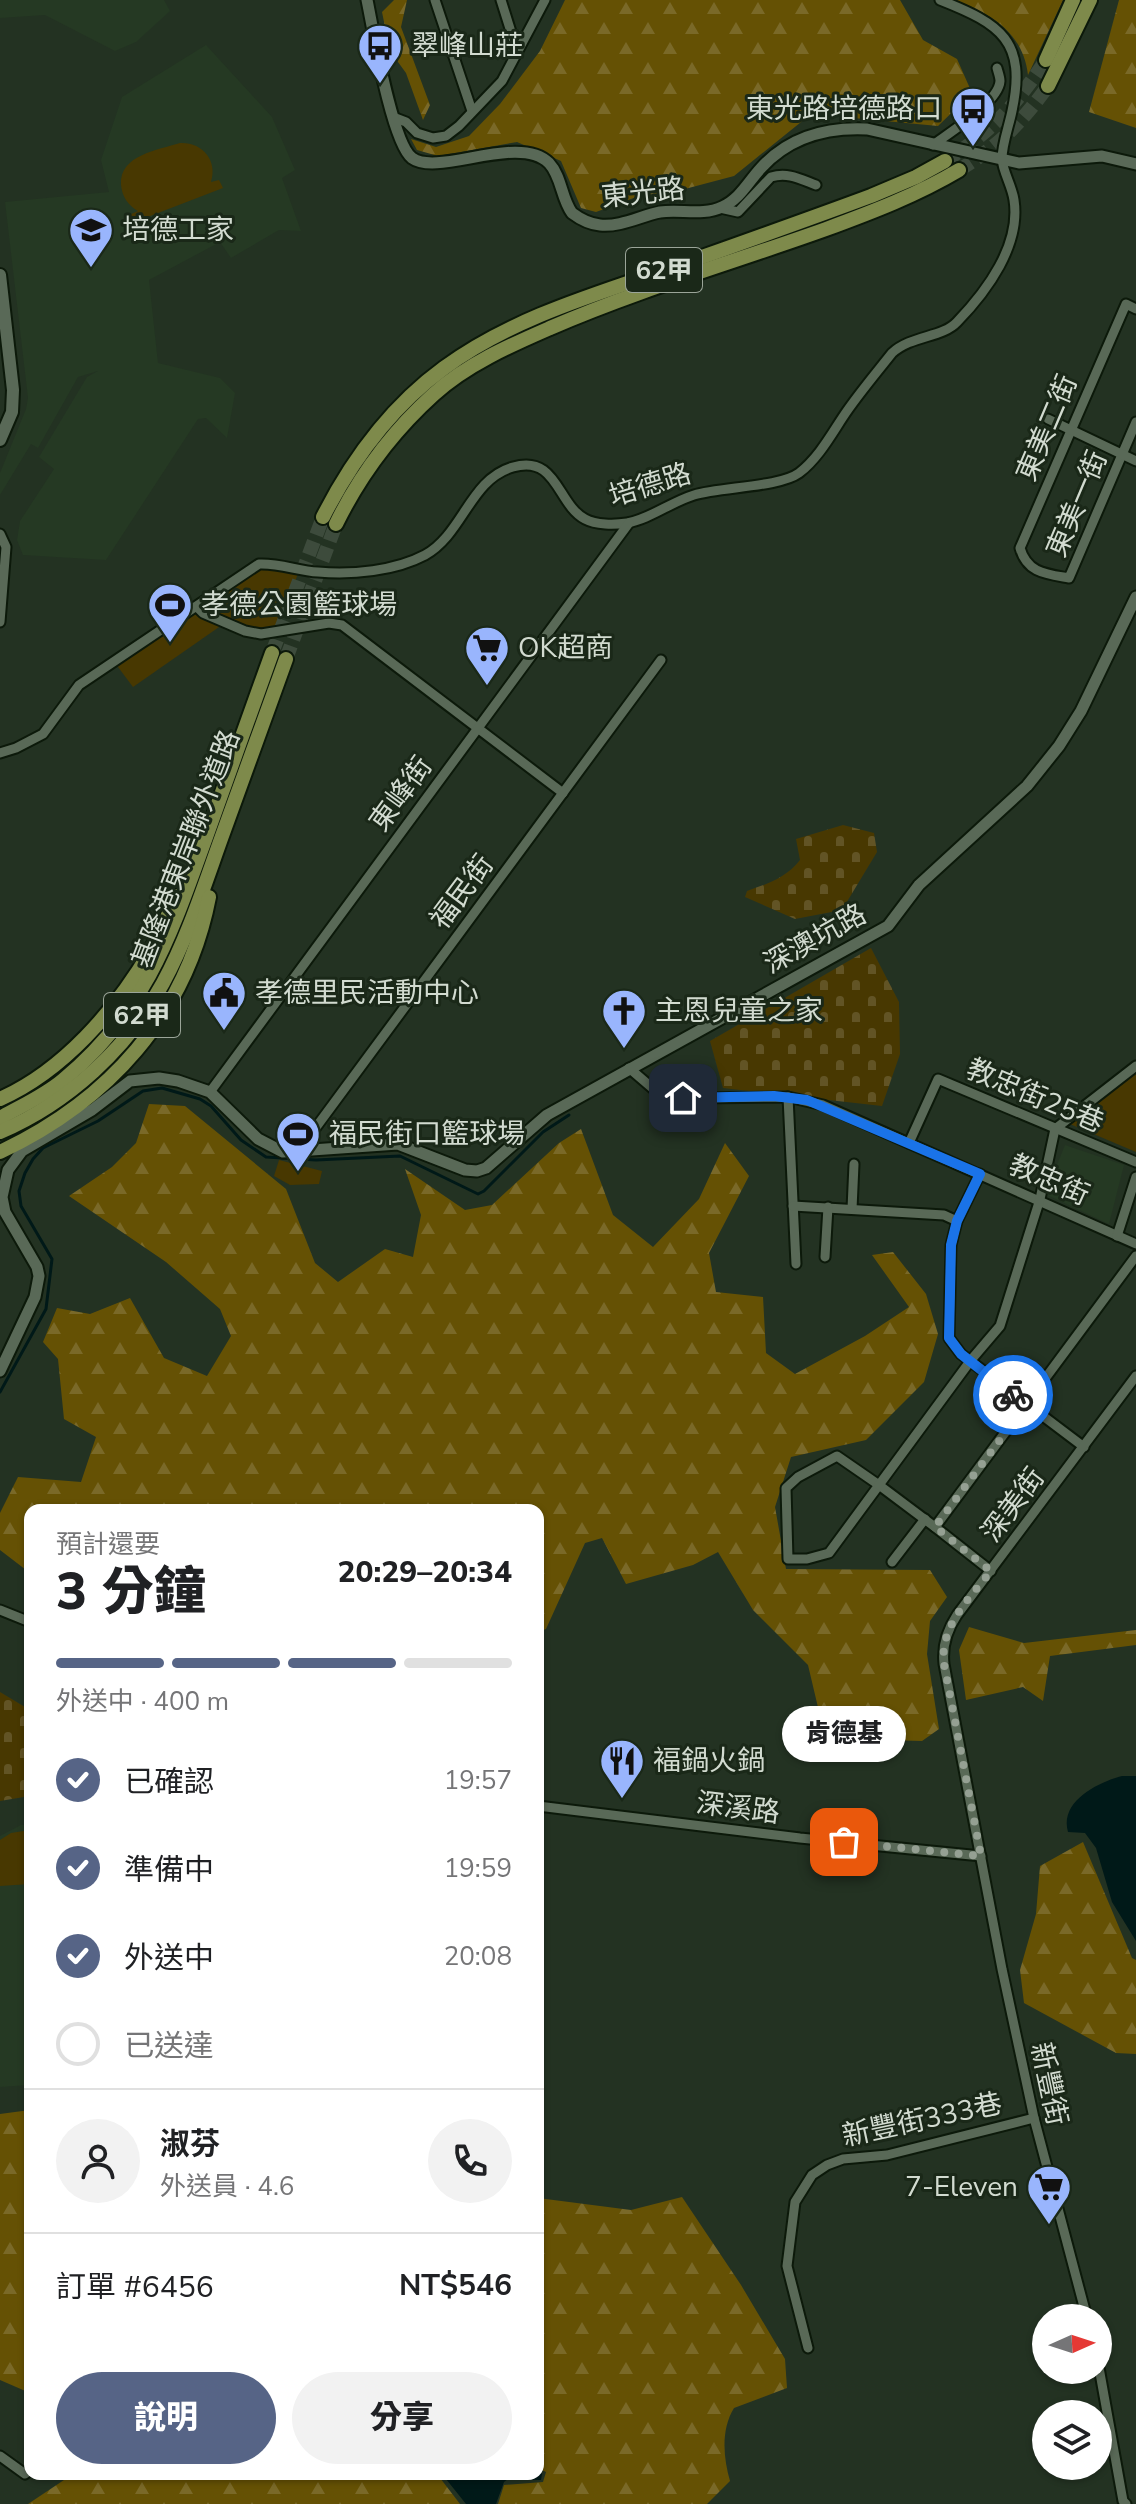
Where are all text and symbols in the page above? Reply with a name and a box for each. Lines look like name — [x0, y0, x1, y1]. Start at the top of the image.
bus stop icon: 翠峰山莊 — [356, 22, 404, 85]
place label: 翠峰山莊 — [411, 27, 523, 65]
bus stop icon: 東光路培德路口 — [949, 85, 997, 148]
place label: 東光路培德路口 — [746, 90, 942, 128]
street label: 東光路 — [599, 170, 687, 216]
school or university icon: 培德工家 — [67, 206, 115, 269]
place label: 培德工家 — [122, 211, 234, 249]
road number: 62甲 — [626, 248, 702, 292]
street label: 東美二街 — [1008, 369, 1086, 487]
street label: 東美一街 — [1038, 445, 1116, 563]
street label: 培德路 — [604, 455, 696, 515]
sports icon: 孝德公園籃球場 — [146, 581, 194, 644]
place label: 孝德公園籃球場 — [201, 586, 397, 624]
supermarket icon: OK超商 — [463, 624, 511, 687]
place label: OK超商 — [518, 629, 613, 667]
street label: 基隆港東岸聯外道路 — [123, 725, 249, 973]
street label: 東峰街 — [361, 749, 441, 839]
street label: 福民街 — [422, 847, 502, 937]
street label: 深澳坑路 — [757, 895, 873, 983]
public building icon: 孝德里民活動中心 — [200, 969, 248, 1032]
place label: 孝德里民活動中心 — [255, 974, 479, 1012]
church icon: 主恩兒童之家 — [600, 987, 648, 1050]
place label: 主恩兒童之家 — [655, 992, 823, 1030]
road number: 62甲 — [104, 993, 180, 1037]
street label: 教忠街25巷 — [961, 1050, 1109, 1142]
pin — [649, 1064, 717, 1132]
icon: home — [661, 1076, 705, 1120]
sports icon: 福民街口籃球場 — [274, 1110, 322, 1173]
place label: 福民街口籃球場 — [329, 1115, 525, 1153]
street label: 教忠街 — [1003, 1146, 1095, 1214]
courier — [973, 1355, 1053, 1435]
icon: bike — [991, 1373, 1035, 1417]
street label: 深美街 — [973, 1460, 1053, 1550]
text: 預計還要 — [56, 1527, 160, 1562]
text: 20:29–20:34 — [337, 1552, 512, 1593]
text: 3 分鐘 — [56, 1556, 206, 1627]
text: 外送中 · 400 m — [56, 1684, 229, 1719]
callout: 肯德基 — [782, 1706, 906, 1762]
text: 肯德基 — [805, 1716, 883, 1751]
restaurant icon: 褔鍋火鍋 — [598, 1737, 646, 1800]
place label: 褔鍋火鍋 — [653, 1742, 765, 1780]
icon: check — [56, 1758, 100, 1802]
text: 已確認 — [124, 1762, 214, 1803]
text: 19:57 — [444, 1763, 512, 1798]
street label: 深溪路 — [694, 1784, 782, 1832]
pin — [810, 1808, 878, 1876]
icon: bag — [822, 1820, 866, 1864]
icon: check — [56, 1846, 100, 1890]
text: 準備中 — [124, 1850, 214, 1891]
text: 19:59 — [444, 1851, 512, 1886]
icon: check — [56, 1934, 100, 1978]
text: 外送中 — [124, 1938, 214, 1979]
text: 20:08 — [444, 1939, 512, 1974]
text: 已送達 — [124, 2026, 214, 2067]
street label: 新豐街 — [1022, 2039, 1076, 2129]
street label: 新豐街333巷 — [839, 2085, 1005, 2155]
button: person — [56, 2119, 140, 2203]
button: phone — [428, 2119, 512, 2203]
text: 淑芬 — [160, 2124, 220, 2165]
supermarket icon: 7-Eleven — [1025, 2163, 1073, 2226]
place label: 7-Eleven — [905, 2168, 1018, 2206]
text: 外送員 · 4.6 — [160, 2169, 294, 2204]
text: NT$546 — [399, 2265, 512, 2306]
text: 訂單 #6456 — [56, 2267, 214, 2308]
north arrow — [1032, 2304, 1112, 2384]
map controls — [1032, 2304, 1112, 2480]
button: 說明 — [56, 2372, 276, 2464]
button: 分享 — [292, 2372, 512, 2464]
button: layers — [1032, 2400, 1112, 2480]

